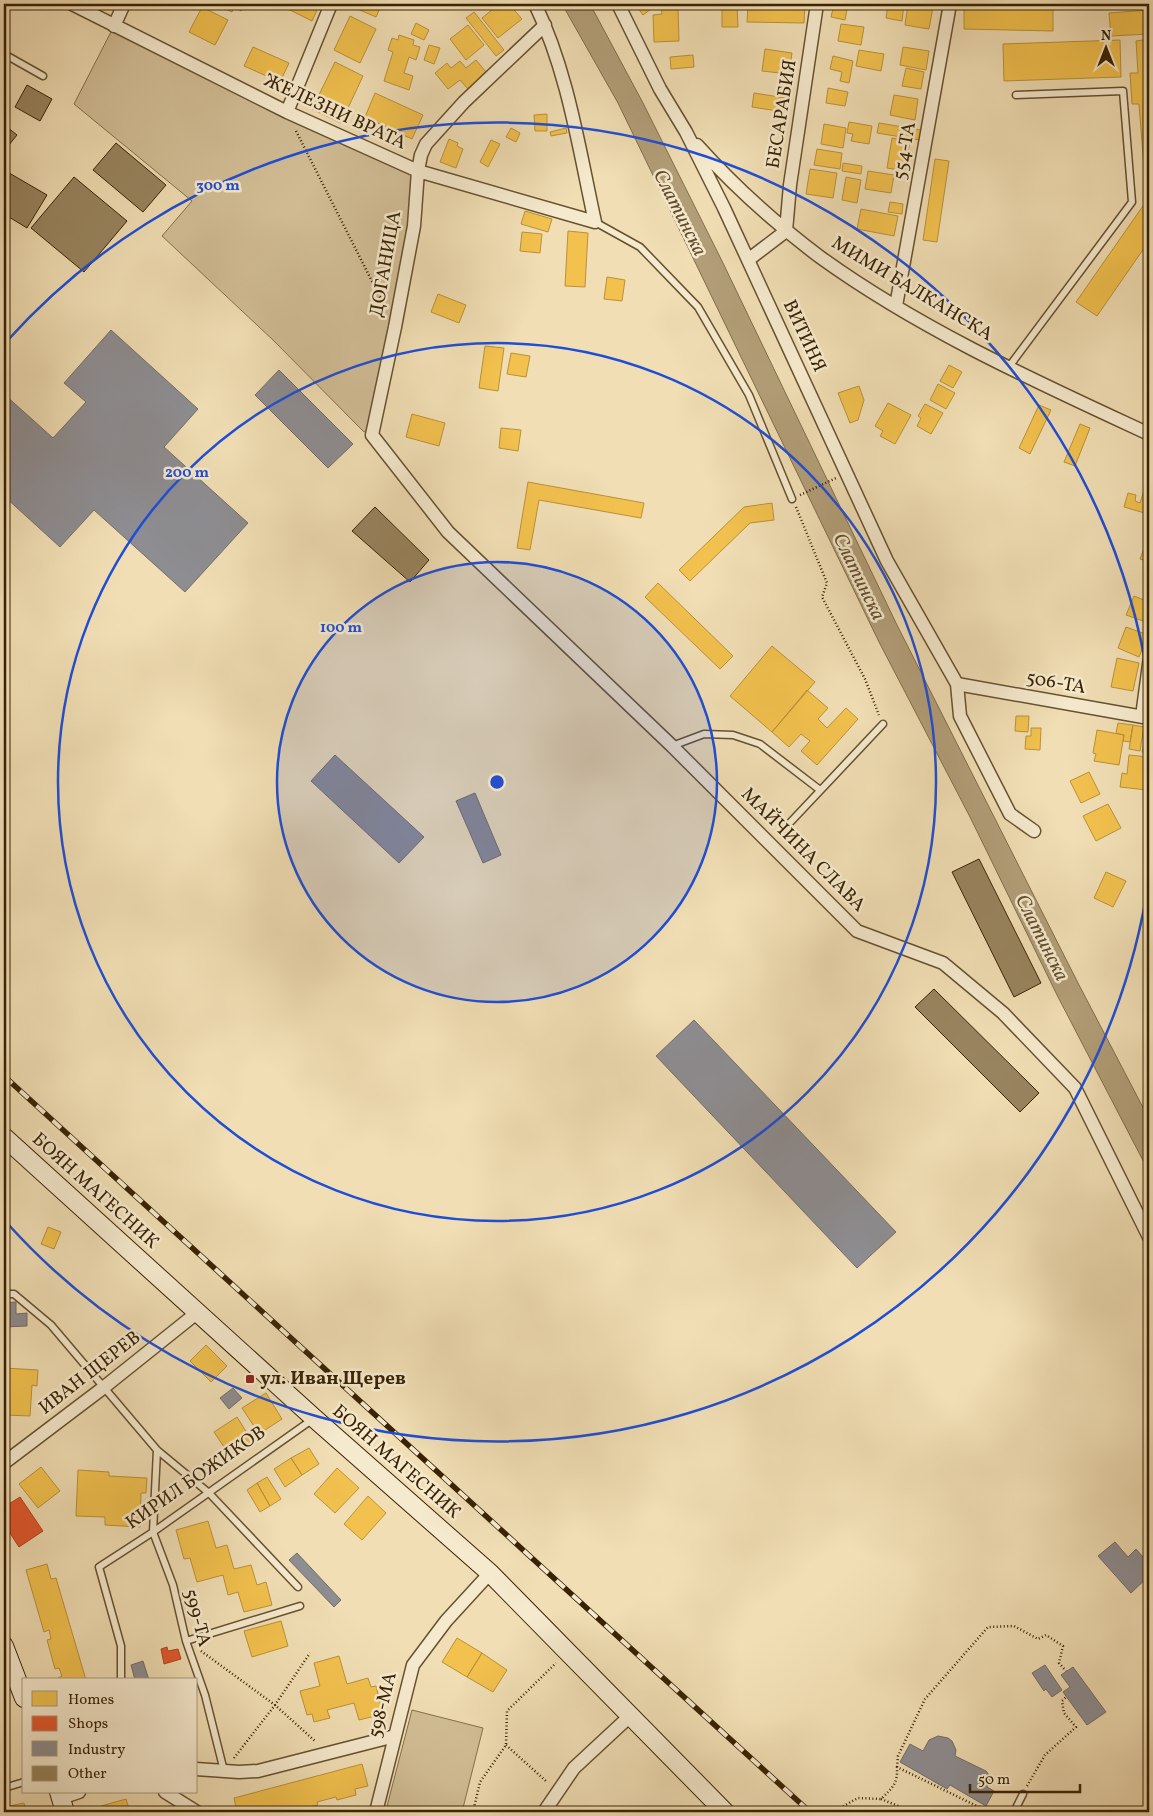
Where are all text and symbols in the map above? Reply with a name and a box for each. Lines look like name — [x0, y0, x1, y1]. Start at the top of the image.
north arrow — [1080, 22, 1130, 72]
text: N — [1101, 27, 1111, 46]
street label: БЕСАРАБИЯ — [761, 58, 803, 170]
street label: ЖЕЛЕЗНИ ВРАТА — [259, 68, 411, 156]
street label: 554-ТА — [887, 120, 923, 182]
water label: Слатинска — [645, 165, 713, 261]
text: 300 m — [196, 176, 240, 197]
street label: ДОГАНИЦА — [364, 209, 408, 319]
street label: МИМИ БАЛКАНСКА — [826, 230, 998, 348]
street label: ВИТИНЯ — [776, 296, 832, 376]
text: 200 m — [165, 463, 209, 484]
water label: Слатинска — [825, 529, 891, 625]
text: 100 m — [320, 618, 363, 639]
street label: 506-ТА — [1024, 665, 1088, 701]
centre of rings — [488, 773, 506, 791]
street label: МАЙЧИНА СЛАВА — [735, 782, 871, 918]
water label: Слатинска — [1007, 890, 1075, 986]
street label: БОЯН МАГЕСНИК — [26, 1127, 164, 1255]
street label: ИВАН ЩЕРЕВ — [34, 1325, 146, 1421]
place label: ул. Иван Щерев — [260, 1366, 406, 1392]
marker: ул. Иван Щерев — [244, 1373, 256, 1385]
street label: БОЯН МАГЕСНИК — [326, 1399, 466, 1525]
street label: КИРИЛ БОЖИКОВ — [121, 1420, 271, 1536]
street label: 599-ТА — [177, 1586, 217, 1650]
street label: 598-МА — [362, 1669, 404, 1741]
legend — [22, 1678, 198, 1794]
text: Homes — [68, 1690, 114, 1711]
text: Shops — [68, 1714, 108, 1735]
text: Industry — [68, 1740, 125, 1761]
scale bar — [970, 1761, 1080, 1793]
text: Other — [68, 1764, 107, 1785]
text: 50 m — [978, 1770, 1010, 1791]

